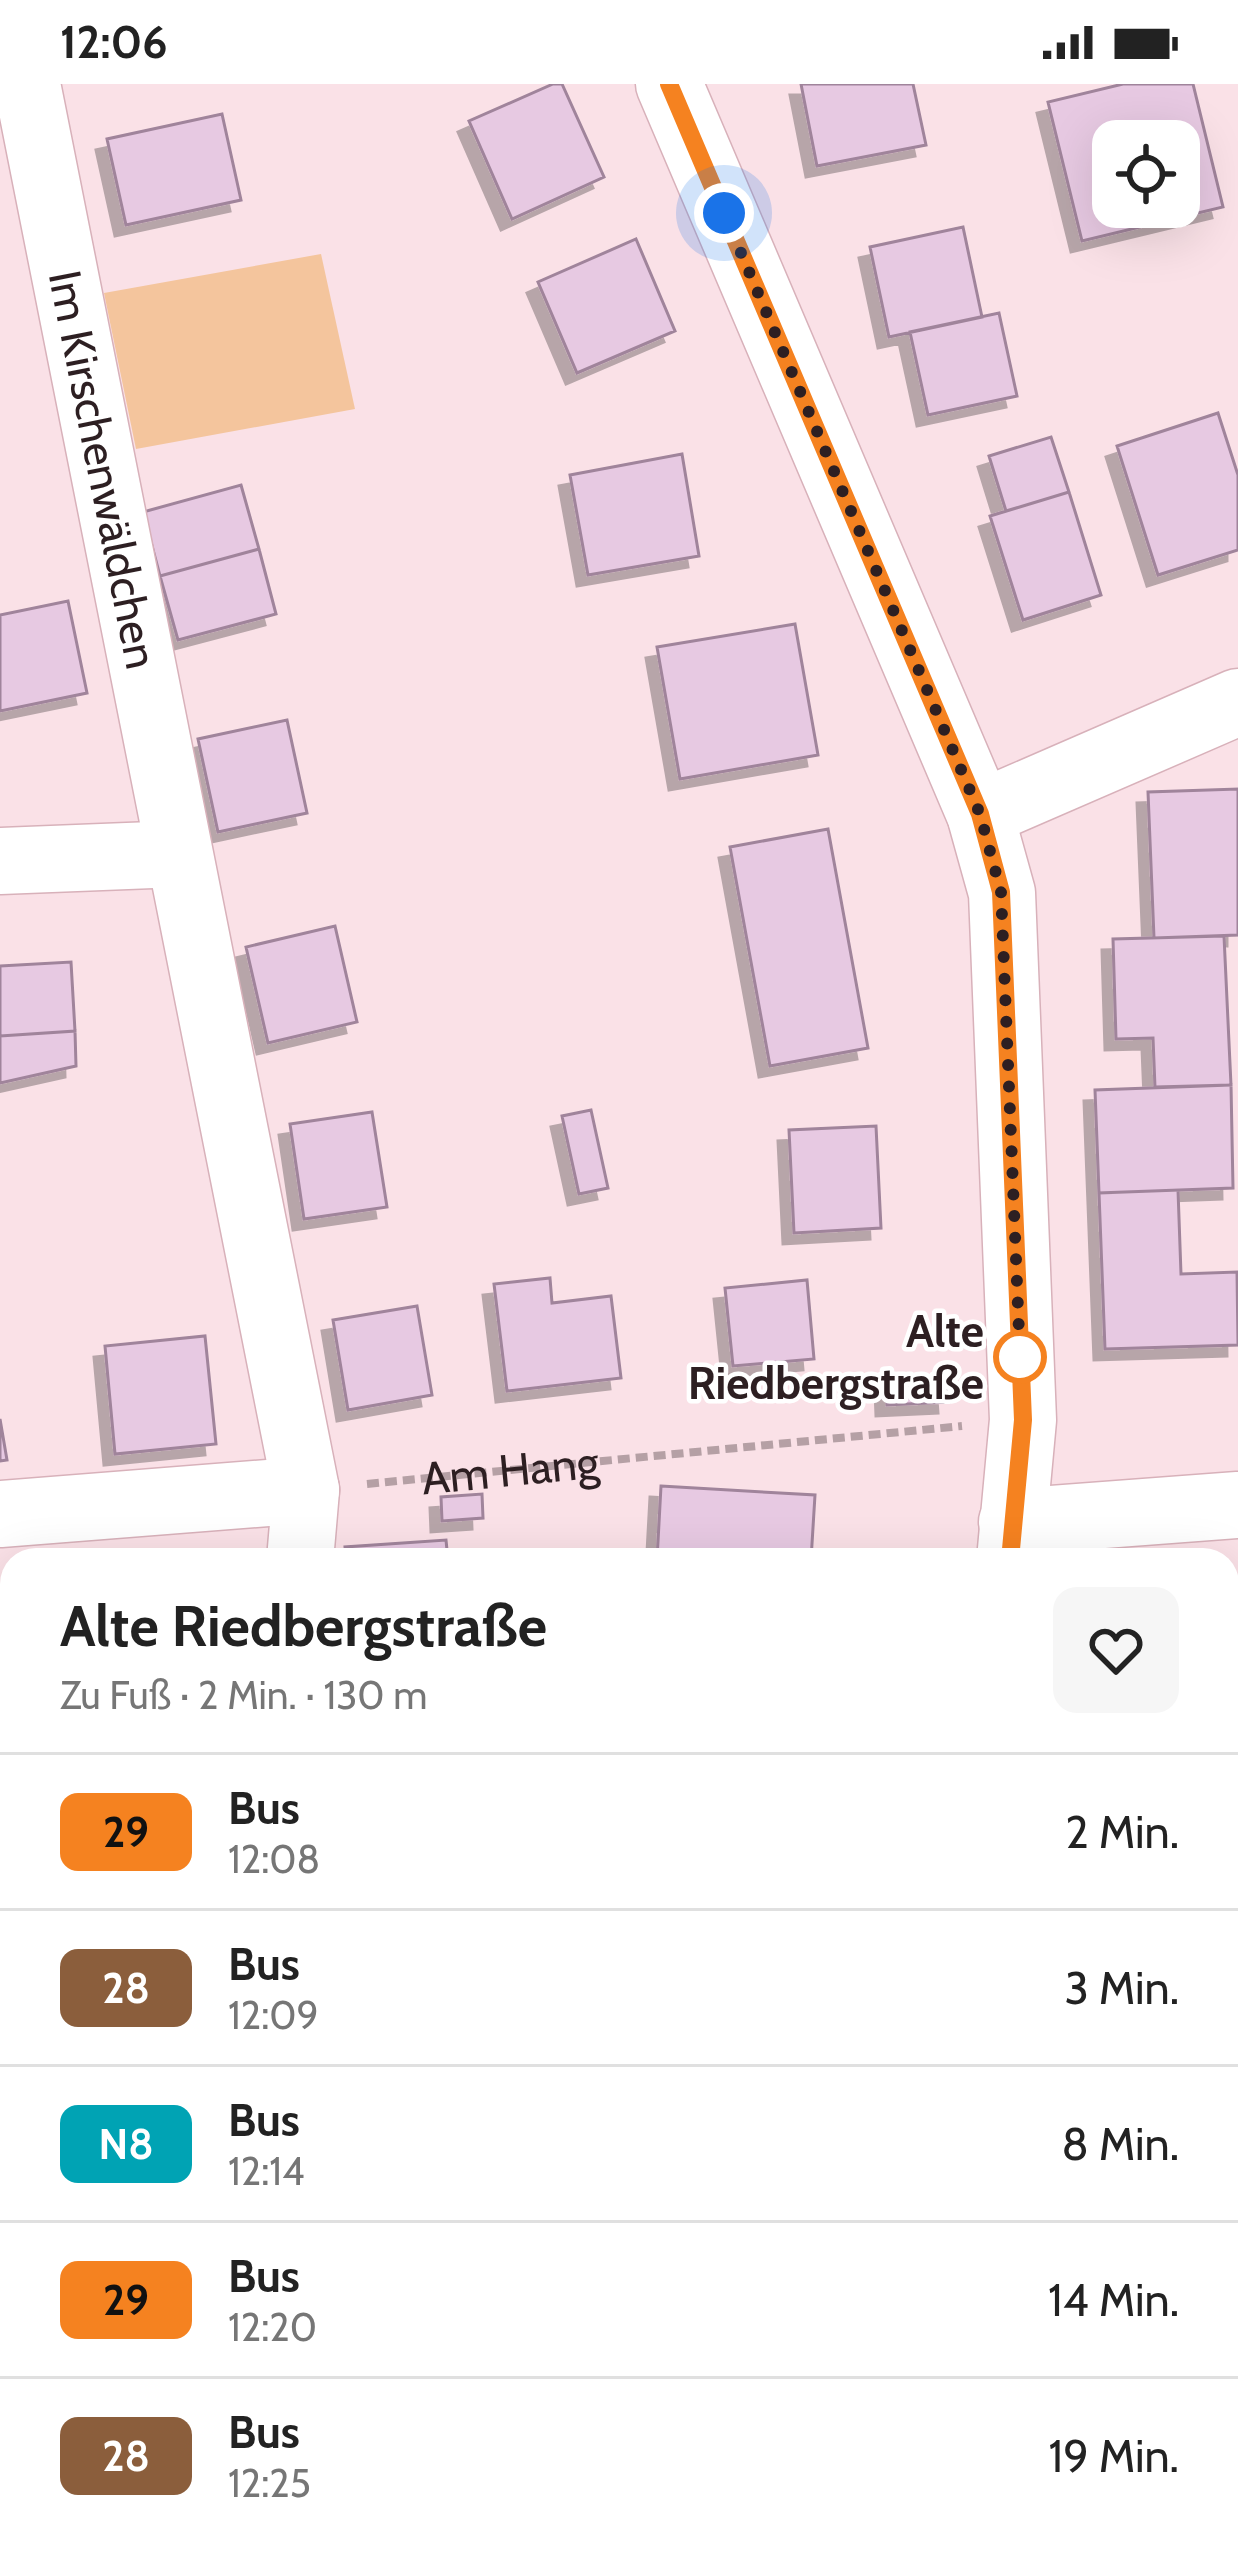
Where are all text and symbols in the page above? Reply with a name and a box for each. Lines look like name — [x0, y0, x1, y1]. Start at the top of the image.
text: 12:06 — [60, 15, 167, 69]
map controls — [1092, 120, 1200, 228]
button: locate — [1092, 120, 1200, 228]
your location — [694, 183, 754, 243]
street label: Im Kirschenwäldchen — [38, 266, 169, 673]
place label: Alte Riedbergstraße — [688, 1304, 984, 1410]
marker: Alte Riedbergstraße — [995, 1332, 1045, 1382]
street label: Am Hang — [419, 1434, 602, 1506]
button: heart — [1053, 1587, 1179, 1713]
text: Alte Riedbergstraße — [60, 1591, 547, 1660]
text: Zu Fuß · 2 Min. · 130 m — [60, 1671, 428, 1719]
text: Bus — [228, 1781, 300, 1835]
text: 2 Min. — [1065, 1805, 1179, 1859]
text: 29 — [103, 1806, 149, 1858]
text: 12:08 — [228, 1835, 320, 1883]
text: Bus — [228, 1937, 300, 1991]
text: 3 Min. — [1064, 1961, 1179, 2015]
text: 28 — [102, 1962, 150, 2014]
text: 12:09 — [228, 1991, 319, 2039]
text: Bus — [228, 2093, 300, 2147]
text: 8 Min. — [1061, 2117, 1179, 2171]
text: N8 — [98, 2118, 154, 2170]
text: 12:14 — [228, 2147, 305, 2195]
text: Bus — [228, 2249, 300, 2303]
text: 14 Min. — [1048, 2273, 1179, 2327]
text: 29 — [103, 2274, 149, 2326]
text: 12:20 — [228, 2303, 317, 2351]
text: Bus — [228, 2405, 300, 2459]
text: 19 Min. — [1048, 2429, 1179, 2483]
text: 28 — [102, 2430, 150, 2482]
text: 12:25 — [228, 2459, 311, 2507]

